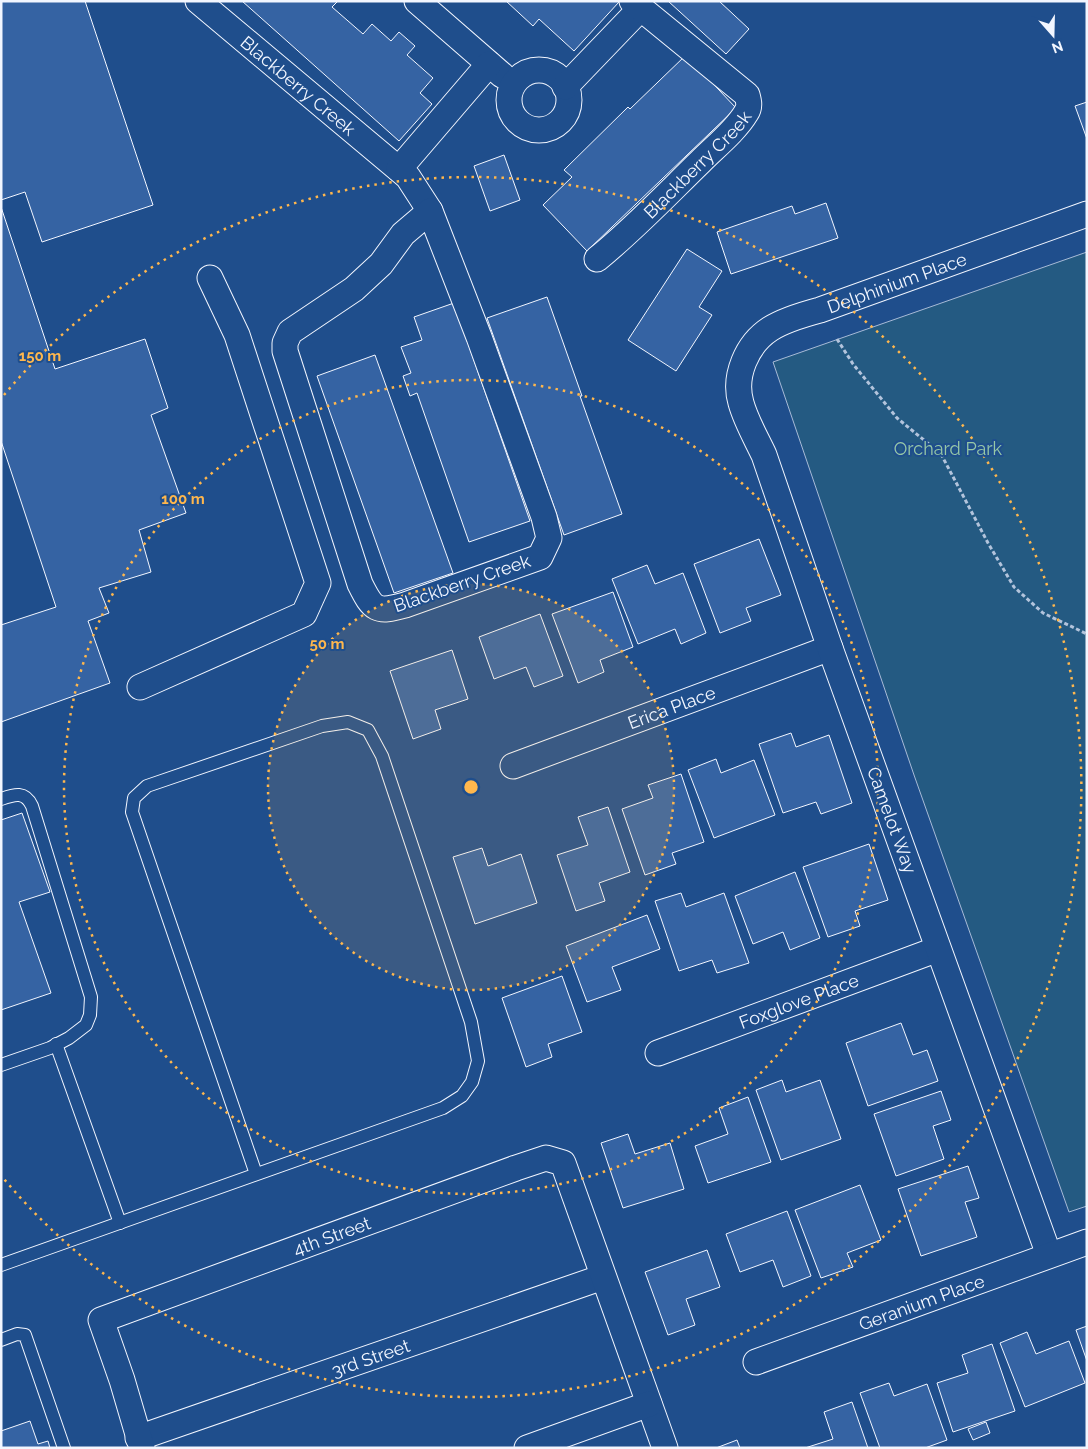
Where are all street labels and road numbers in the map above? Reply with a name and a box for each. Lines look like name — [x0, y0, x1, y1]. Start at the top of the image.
street label: Blackberry Creek — [237, 31, 360, 140]
street label: Blackberry Creek — [639, 106, 756, 222]
street label: Delphinium Place — [824, 248, 970, 317]
street label: Blackberry Creek — [391, 550, 534, 616]
street label: Erica Place — [625, 681, 718, 733]
street label: Camelot Way — [863, 764, 921, 876]
street label: Foxglove Place — [736, 969, 862, 1033]
street label: 4th Street — [290, 1212, 373, 1259]
street label: Geranium Place — [856, 1269, 988, 1334]
street label: 3rd Street — [329, 1334, 412, 1381]

